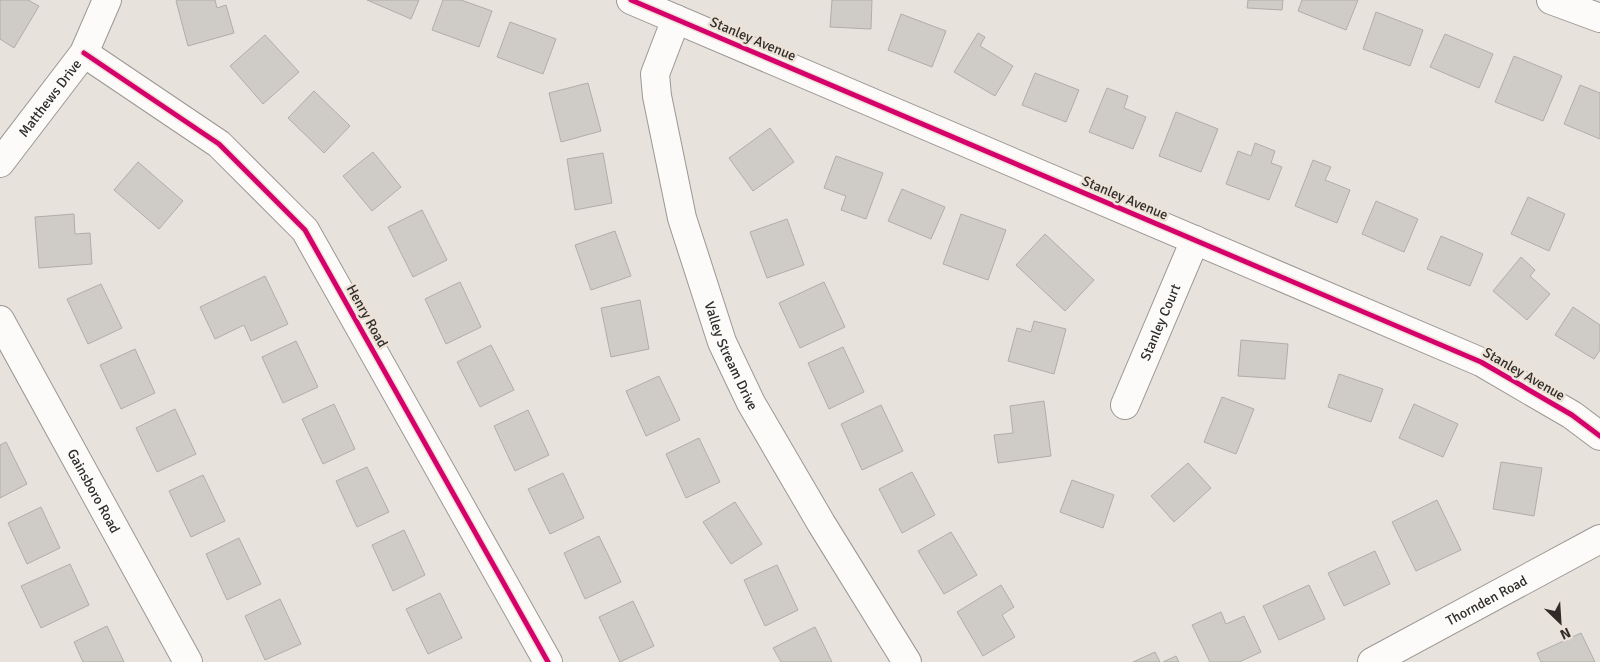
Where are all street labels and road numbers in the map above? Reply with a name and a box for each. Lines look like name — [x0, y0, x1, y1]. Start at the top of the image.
street label: Stanley Avenue — [708, 13, 798, 65]
street label: Matthews Drive — [15, 56, 85, 140]
street label: Stanley Avenue — [1080, 172, 1170, 224]
street label: Stanley Court — [1136, 281, 1184, 363]
street label: Henry Road — [343, 282, 391, 350]
street label: Valley Stream Drive — [701, 299, 762, 413]
street label: Stanley Avenue — [1480, 344, 1568, 404]
street label: Gainsboro Road — [64, 446, 124, 536]
street label: Thornden Road — [1443, 571, 1530, 629]

